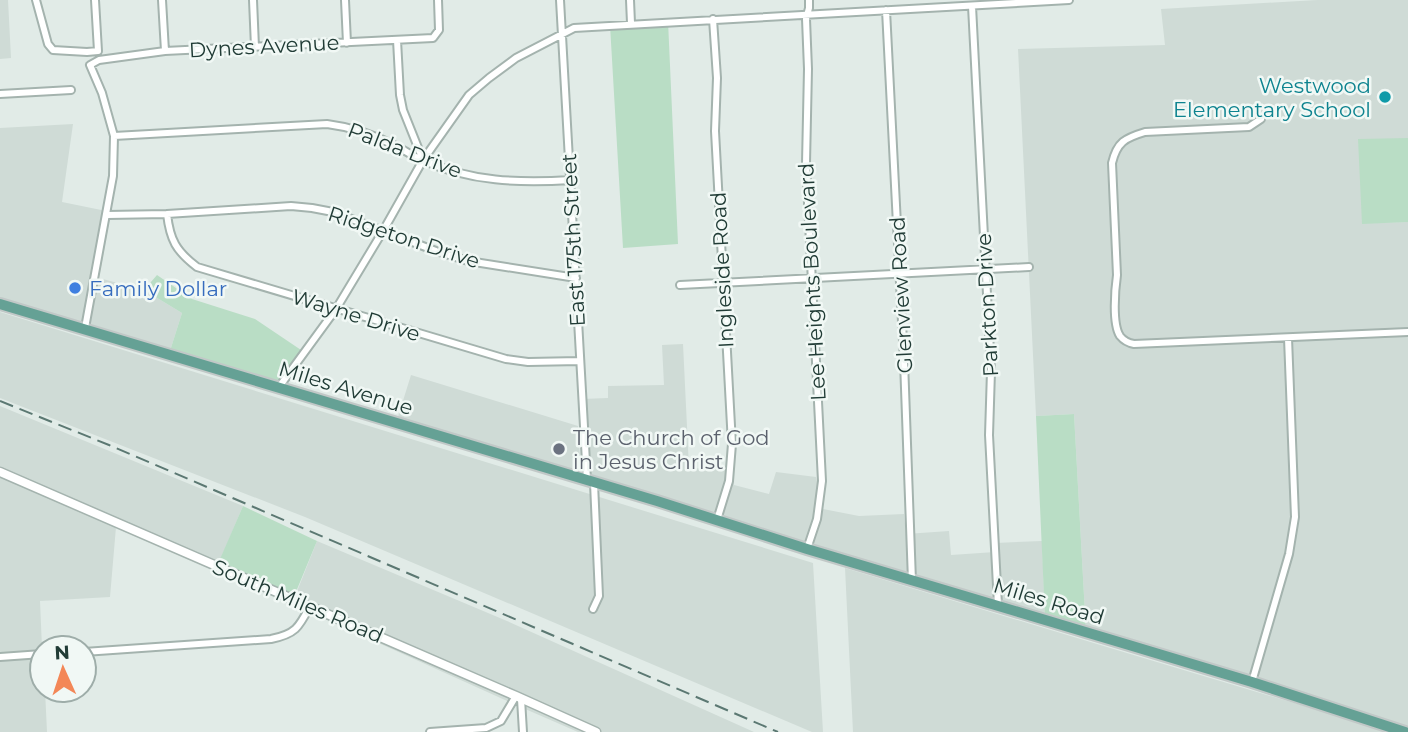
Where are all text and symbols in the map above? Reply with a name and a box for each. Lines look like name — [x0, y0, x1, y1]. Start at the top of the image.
street label: Dynes Avenue — [188, 30, 340, 62]
place label: Westwood Elementary School — [1173, 73, 1371, 122]
marker: Westwood Elementary School — [1377, 89, 1393, 105]
street label: Palda Drive — [345, 117, 465, 183]
street label: East 175th Street — [556, 153, 590, 327]
street label: Lee Heights Boulevard — [793, 162, 831, 402]
street label: Ingleside Road — [705, 191, 739, 349]
street label: Ridgeton Drive — [325, 201, 483, 273]
street label: Glenview Road — [884, 216, 918, 374]
street label: Parkton Drive — [971, 232, 1003, 378]
place label: Family Dollar — [89, 276, 227, 301]
marker: Family Dollar — [67, 280, 83, 296]
street label: Wayne Drive — [289, 284, 423, 346]
street label: Miles Avenue — [276, 356, 416, 420]
place label: The Church of God in Jesus Christ — [573, 425, 770, 474]
marker: The Church of God in Jesus Christ — [551, 441, 567, 457]
street label: South Miles Road — [209, 554, 387, 648]
street label: Miles Road — [990, 572, 1108, 630]
north arrow — [28, 634, 98, 704]
text: N — [54, 641, 70, 664]

